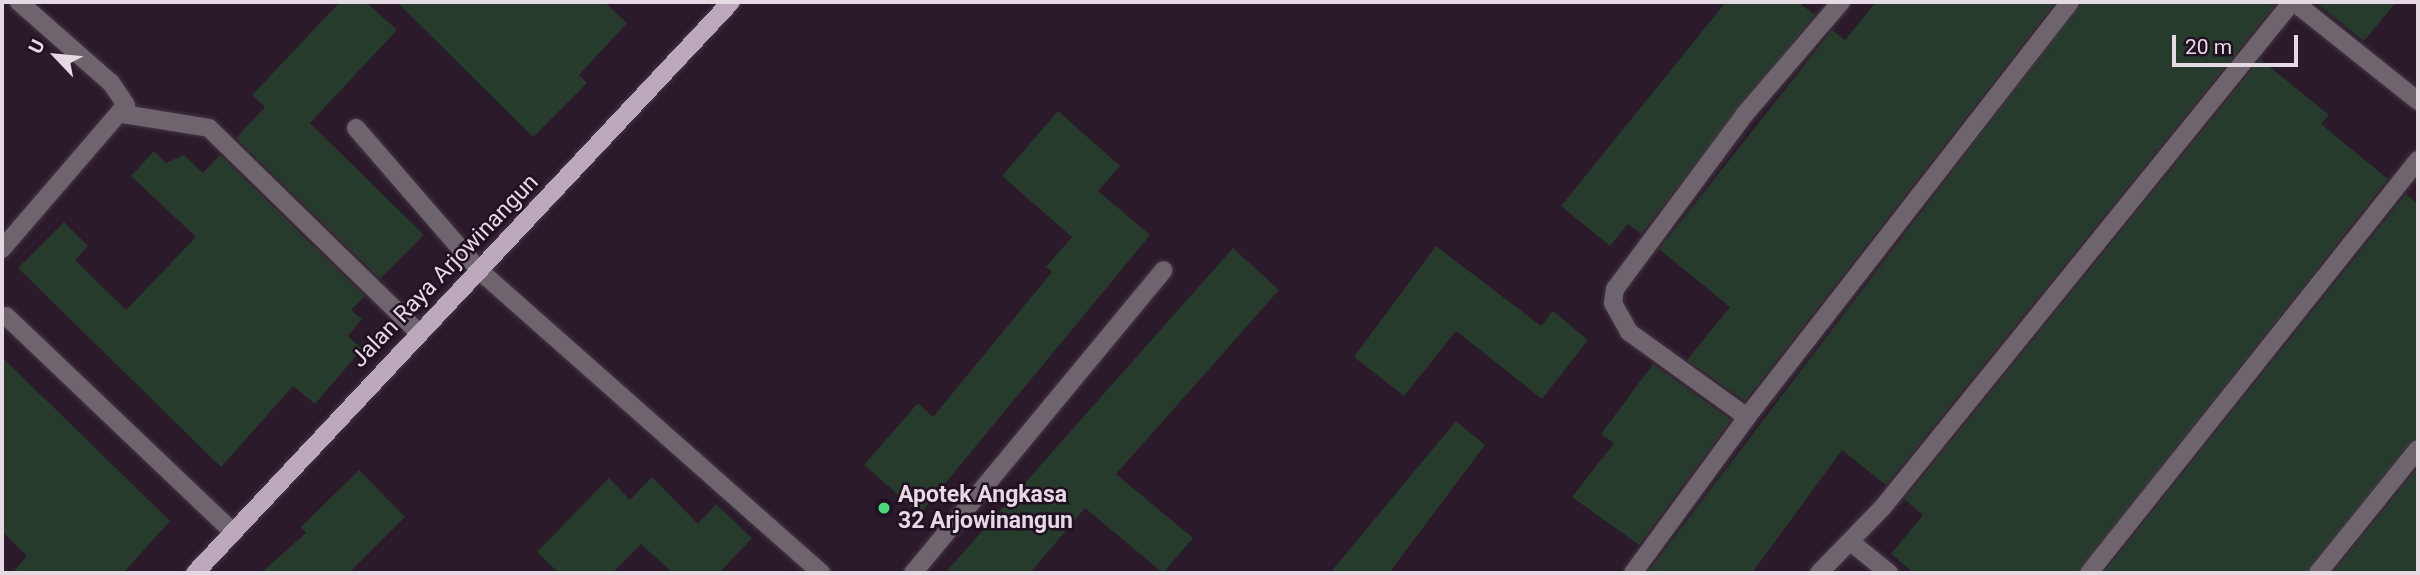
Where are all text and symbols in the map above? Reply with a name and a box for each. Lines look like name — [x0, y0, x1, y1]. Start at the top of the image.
north arrow — [21, 21, 91, 91]
scale bar — [2175, 21, 2301, 65]
text: 20 m — [2185, 35, 2232, 59]
text: U — [24, 36, 50, 57]
street label: Jalan Raya Arjowinangun — [346, 169, 544, 373]
place label: Apotek Angkasa 32 Arjowinangun — [898, 481, 1073, 535]
marker: Apotek Angkasa 32 Arjowinangun — [876, 500, 892, 516]

